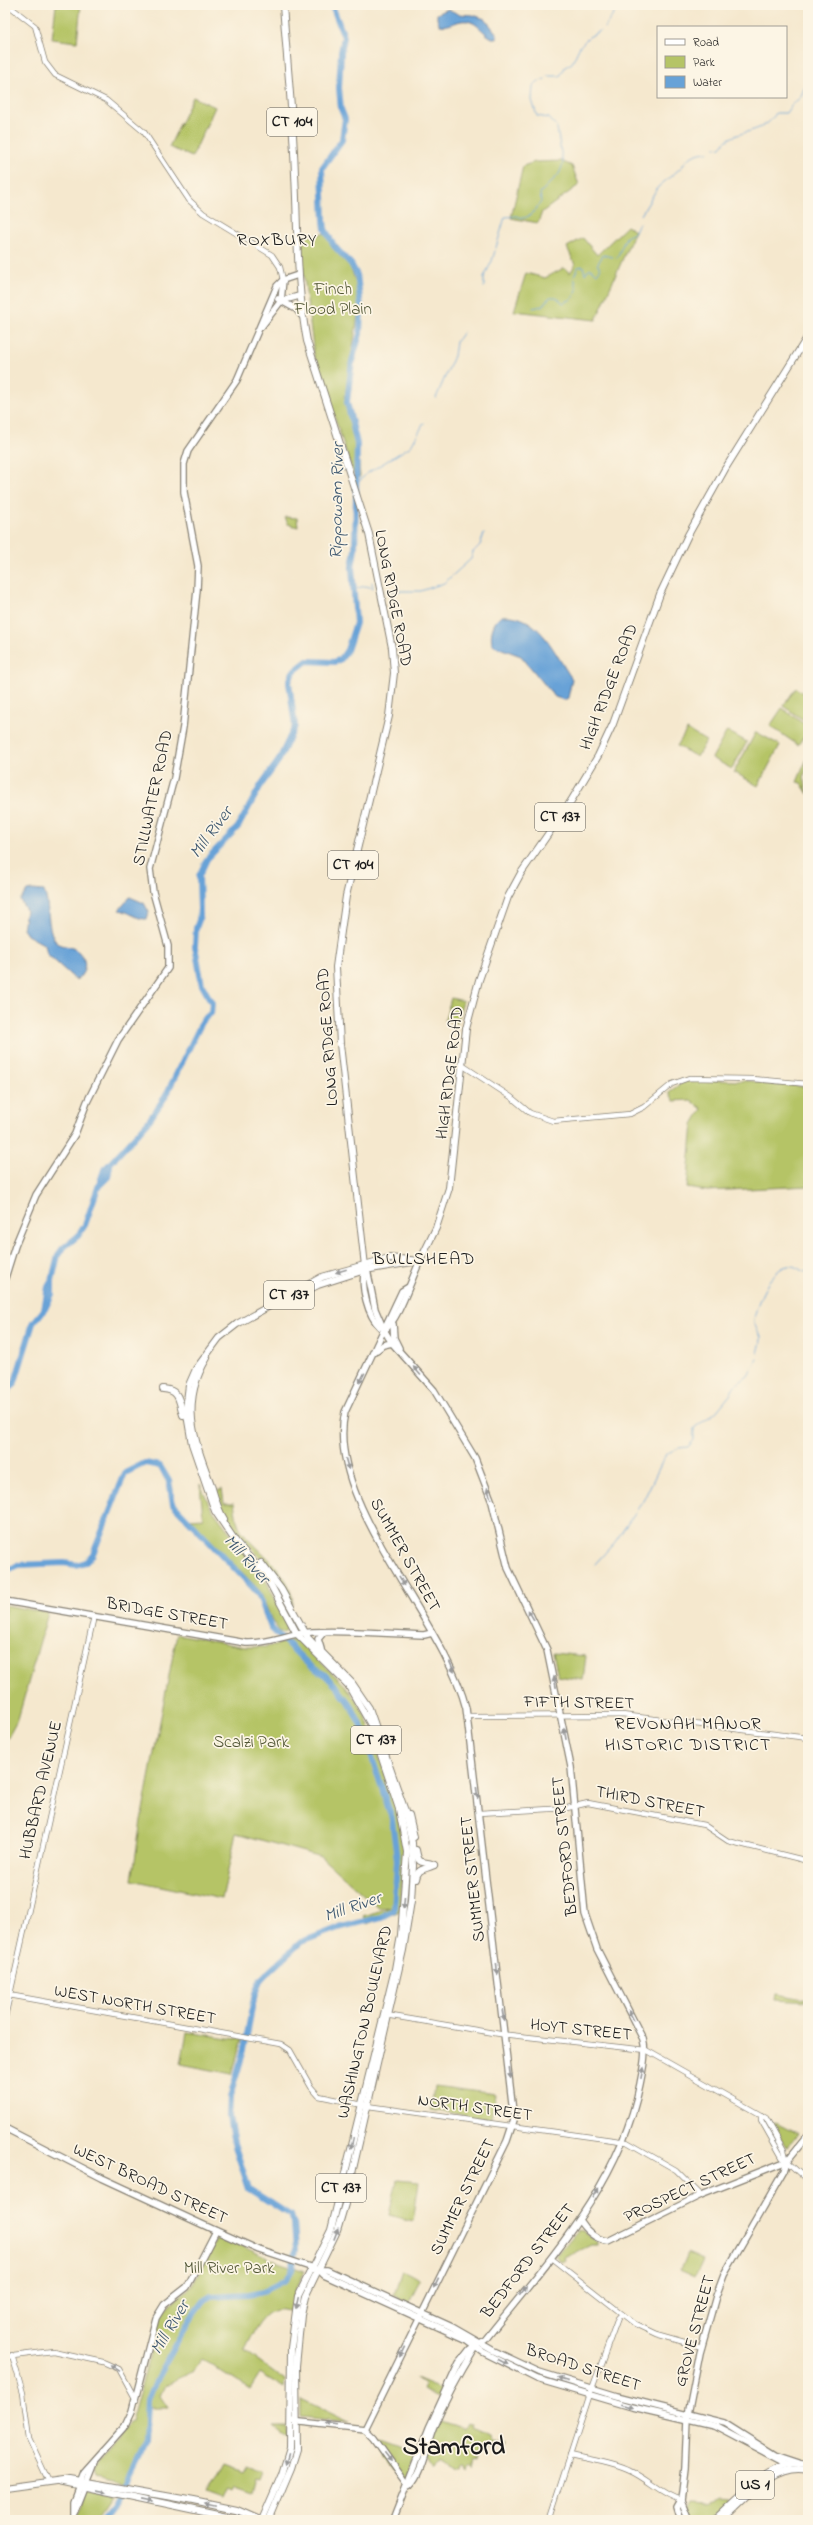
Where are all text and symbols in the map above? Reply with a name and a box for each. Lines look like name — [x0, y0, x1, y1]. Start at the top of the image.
legend — [657, 26, 787, 98]
text: Road — [693, 34, 719, 52]
text: Park — [693, 54, 715, 72]
text: Water — [693, 74, 722, 92]
road number: CT 104 — [267, 108, 317, 136]
district label: ROXBURY — [237, 228, 317, 254]
park label: Finch Flood Plain — [293, 277, 372, 322]
water label: Rippowam River — [324, 440, 352, 559]
street label: LONG RIDGE ROAD — [368, 528, 418, 668]
street label: HIGH RIDGE ROAD — [573, 620, 645, 754]
street label: STILLWATER ROAD — [126, 728, 180, 868]
water label: Mill River — [184, 800, 242, 864]
road number: CT 137 — [535, 803, 585, 831]
road number: CT 104 — [328, 851, 378, 879]
street label: LONG RIDGE ROAD — [311, 967, 345, 1107]
street label: HIGH RIDGE ROAD — [429, 1005, 471, 1141]
district label: BULLSHEAD — [371, 1247, 476, 1273]
one-way arrow — [335, 1268, 347, 1274]
road number: CT 137 — [264, 1281, 314, 1309]
one-way arrow — [413, 1365, 422, 1376]
one-way arrow — [358, 1372, 365, 1384]
one-way arrow — [345, 1458, 351, 1470]
one-way arrow — [486, 1486, 492, 1498]
street label: SUMMER STREET — [363, 1494, 447, 1617]
water label: Mill River — [217, 1529, 277, 1592]
one-way arrow — [399, 1575, 406, 1587]
street label: BRIDGE STREET — [103, 1591, 230, 1637]
one-way arrow — [528, 1609, 535, 1621]
one-way arrow — [449, 1661, 455, 1672]
one-way arrow — [552, 1676, 558, 1688]
street label: FIFTH STREET — [523, 1690, 635, 1716]
district label: REVONAH MANOR HISTORIC DISTRICT — [605, 1712, 771, 1759]
street label: HUBBARD AVENUE — [13, 1718, 69, 1862]
road number: CT 137 — [351, 1726, 401, 1754]
one-way arrow — [562, 1728, 568, 1740]
park label: Scalzi Park — [213, 1730, 289, 1755]
street label: BEDFORD STREET — [545, 1775, 585, 1918]
street label: THIRD STREET — [594, 1779, 707, 1825]
one-way arrow — [474, 1787, 480, 1799]
street label: SUMMER STREET — [454, 1814, 492, 1943]
water label: Mill River — [321, 1885, 387, 1930]
one-way arrow — [401, 1897, 407, 1909]
street label: WASHINGTON BOULEVARD — [331, 1923, 399, 2121]
one-way arrow — [493, 1963, 500, 1975]
street label: WEST NORTH STREET — [52, 1978, 218, 2032]
one-way arrow — [500, 2009, 506, 2021]
one-way arrow — [627, 2009, 634, 2021]
street label: HOYT STREET — [529, 2012, 633, 2048]
one-way arrow — [507, 2067, 513, 2080]
one-way arrow — [639, 2067, 645, 2079]
street label: NORTH STREET — [416, 2088, 534, 2128]
street label: SUMMER STREET — [424, 2134, 502, 2259]
street label: WEST BROAD STREET — [69, 2137, 232, 2231]
one-way arrow — [348, 2137, 354, 2149]
street label: PROSPECT STREET — [620, 2146, 760, 2230]
road number: CT 137 — [316, 2174, 366, 2202]
one-way arrow — [591, 2187, 598, 2199]
street label: BEDFORD STREET — [474, 2198, 581, 2325]
one-way arrow — [333, 2228, 339, 2240]
park label: Mill River Park — [184, 2256, 275, 2281]
street label: GROVE STREET — [668, 2272, 722, 2389]
one-way arrow — [433, 2278, 439, 2289]
one-way arrow — [519, 2286, 528, 2297]
water label: Mill River — [145, 2294, 199, 2360]
one-way arrow — [293, 2297, 299, 2309]
street label: BROAD STREET — [521, 2337, 644, 2398]
one-way arrow — [399, 2346, 405, 2358]
one-way arrow — [497, 2359, 508, 2365]
one-way arrow — [110, 2364, 121, 2372]
one-way arrow — [557, 2377, 569, 2383]
one-way arrow — [622, 2403, 634, 2409]
one-way arrow — [325, 2421, 337, 2428]
district label: Stamford — [403, 2430, 505, 2466]
one-way arrow — [384, 2451, 392, 2462]
one-way arrow — [284, 2453, 290, 2465]
road number: US 1 — [736, 2471, 774, 2499]
one-way arrow — [95, 2488, 107, 2494]
one-way arrow — [140, 2497, 153, 2503]
one-way arrow — [204, 2501, 217, 2507]

